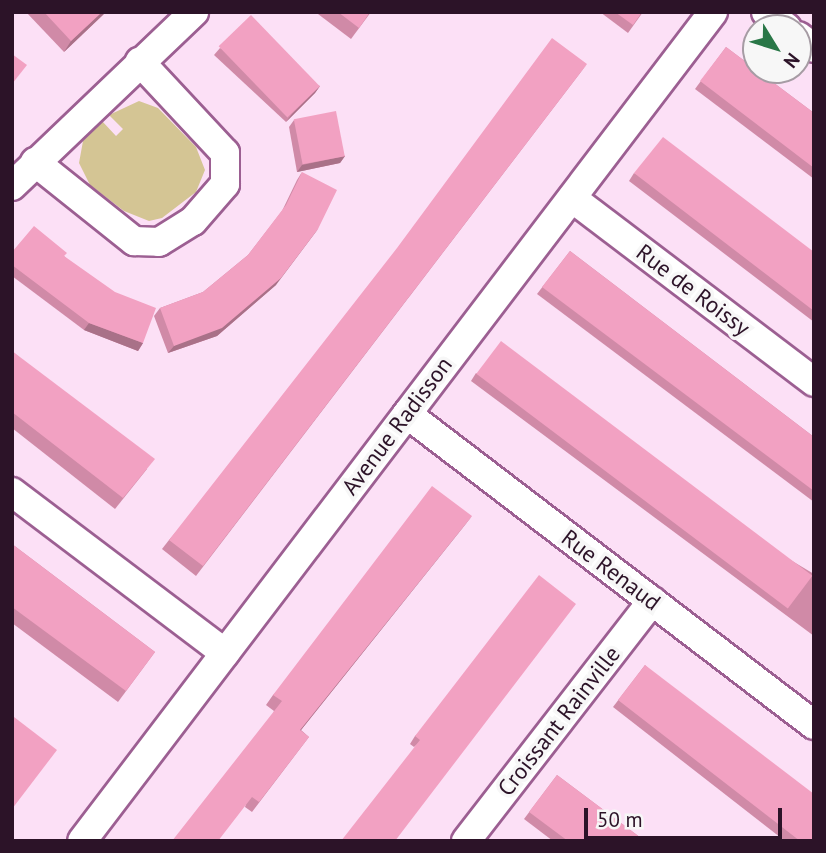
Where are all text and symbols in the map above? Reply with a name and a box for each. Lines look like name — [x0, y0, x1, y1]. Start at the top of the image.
north arrow — [742, 14, 812, 84]
text: N — [779, 48, 805, 73]
street label: Rue de Roissy — [631, 238, 755, 342]
street label: Avenue Radisson — [336, 352, 458, 500]
street label: Rue Renaud — [556, 524, 666, 616]
street label: Croissant Rainville — [492, 641, 626, 801]
scale bar — [588, 794, 786, 838]
text: 50 m — [597, 806, 643, 833]

